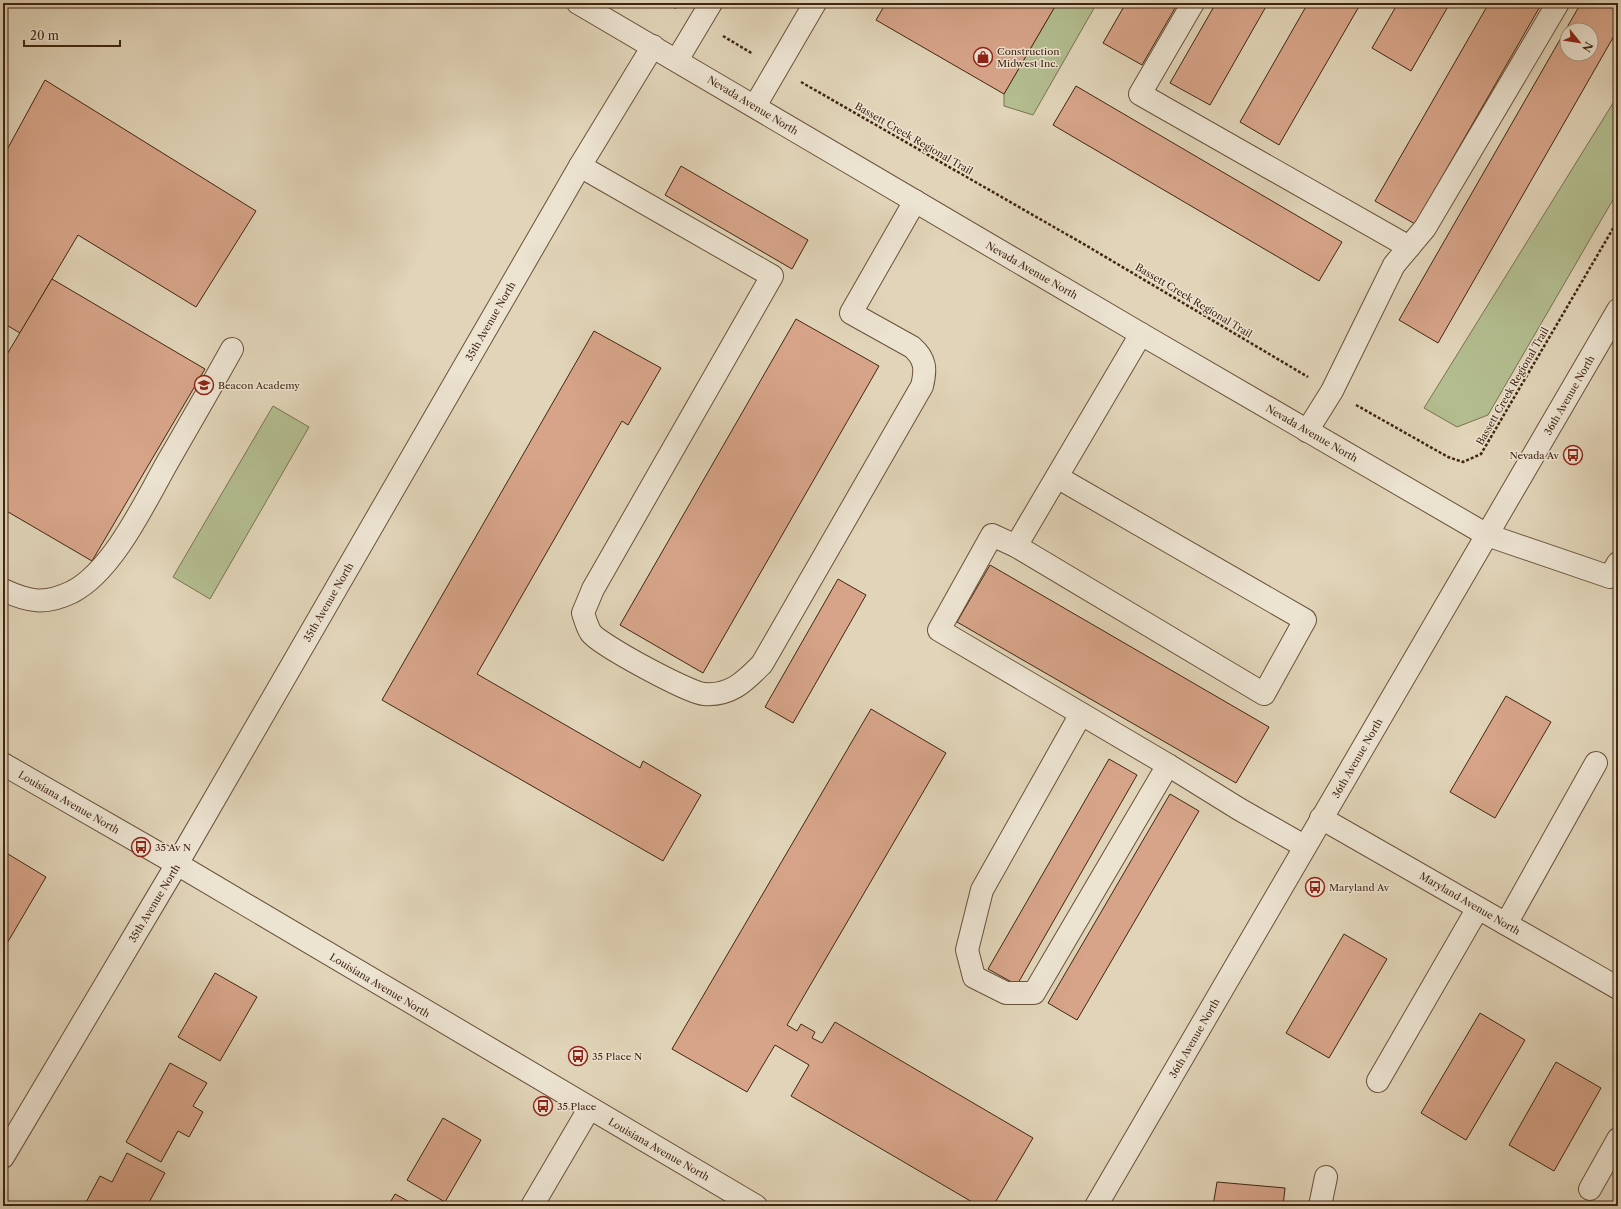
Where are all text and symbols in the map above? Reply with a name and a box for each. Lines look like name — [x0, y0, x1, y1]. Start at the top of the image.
scale bar — [24, 22, 120, 48]
north arrow — [1559, 22, 1599, 62]
text: 20 m — [30, 28, 59, 43]
text: N — [1579, 39, 1596, 55]
place label: Construction Midwest Inc. — [997, 45, 1060, 70]
shop icon: Construction Midwest Inc. — [972, 46, 994, 68]
street label: Nevada Avenue North — [705, 73, 801, 138]
street label: Bassett Creek Regional Trail — [852, 99, 975, 178]
street label: Nevada Avenue North — [984, 239, 1081, 302]
street label: Bassett Creek Regional Trail — [1133, 260, 1255, 341]
street label: 35th Avenue North — [462, 279, 519, 363]
street label: Bassett Creek Regional Trail — [1473, 325, 1552, 448]
street label: 36th Avenue North — [1541, 352, 1598, 437]
school or university icon: Beacon Academy — [193, 374, 215, 396]
place label: Beacon Academy — [218, 379, 300, 392]
street label: Nevada Avenue North — [1264, 402, 1361, 465]
bus stop icon: Nevada Av — [1562, 444, 1584, 466]
place label: Nevada Av — [1509, 449, 1560, 462]
street label: 35th Avenue North — [300, 560, 357, 644]
street label: 36th Avenue North — [1329, 715, 1386, 800]
street label: Louisiana Avenue North — [16, 768, 122, 837]
bus stop icon: 35 Av N — [130, 836, 152, 858]
place label: 35 Av N — [155, 841, 191, 854]
street label: 35th Avenue North — [126, 861, 183, 945]
street label: Maryland Avenue North — [1417, 869, 1523, 938]
bus stop icon: Maryland Av — [1304, 876, 1326, 898]
place label: Maryland Av — [1329, 881, 1390, 894]
street label: Louisiana Avenue North — [327, 950, 433, 1021]
street label: 36th Avenue North — [1166, 995, 1223, 1080]
bus stop icon: 35 Place N — [567, 1045, 589, 1067]
place label: 35 Place N — [592, 1050, 642, 1063]
bus stop icon: 35 Place — [532, 1095, 554, 1117]
place label: 35 Place — [557, 1100, 597, 1113]
street label: Louisiana Avenue North — [606, 1115, 712, 1184]

